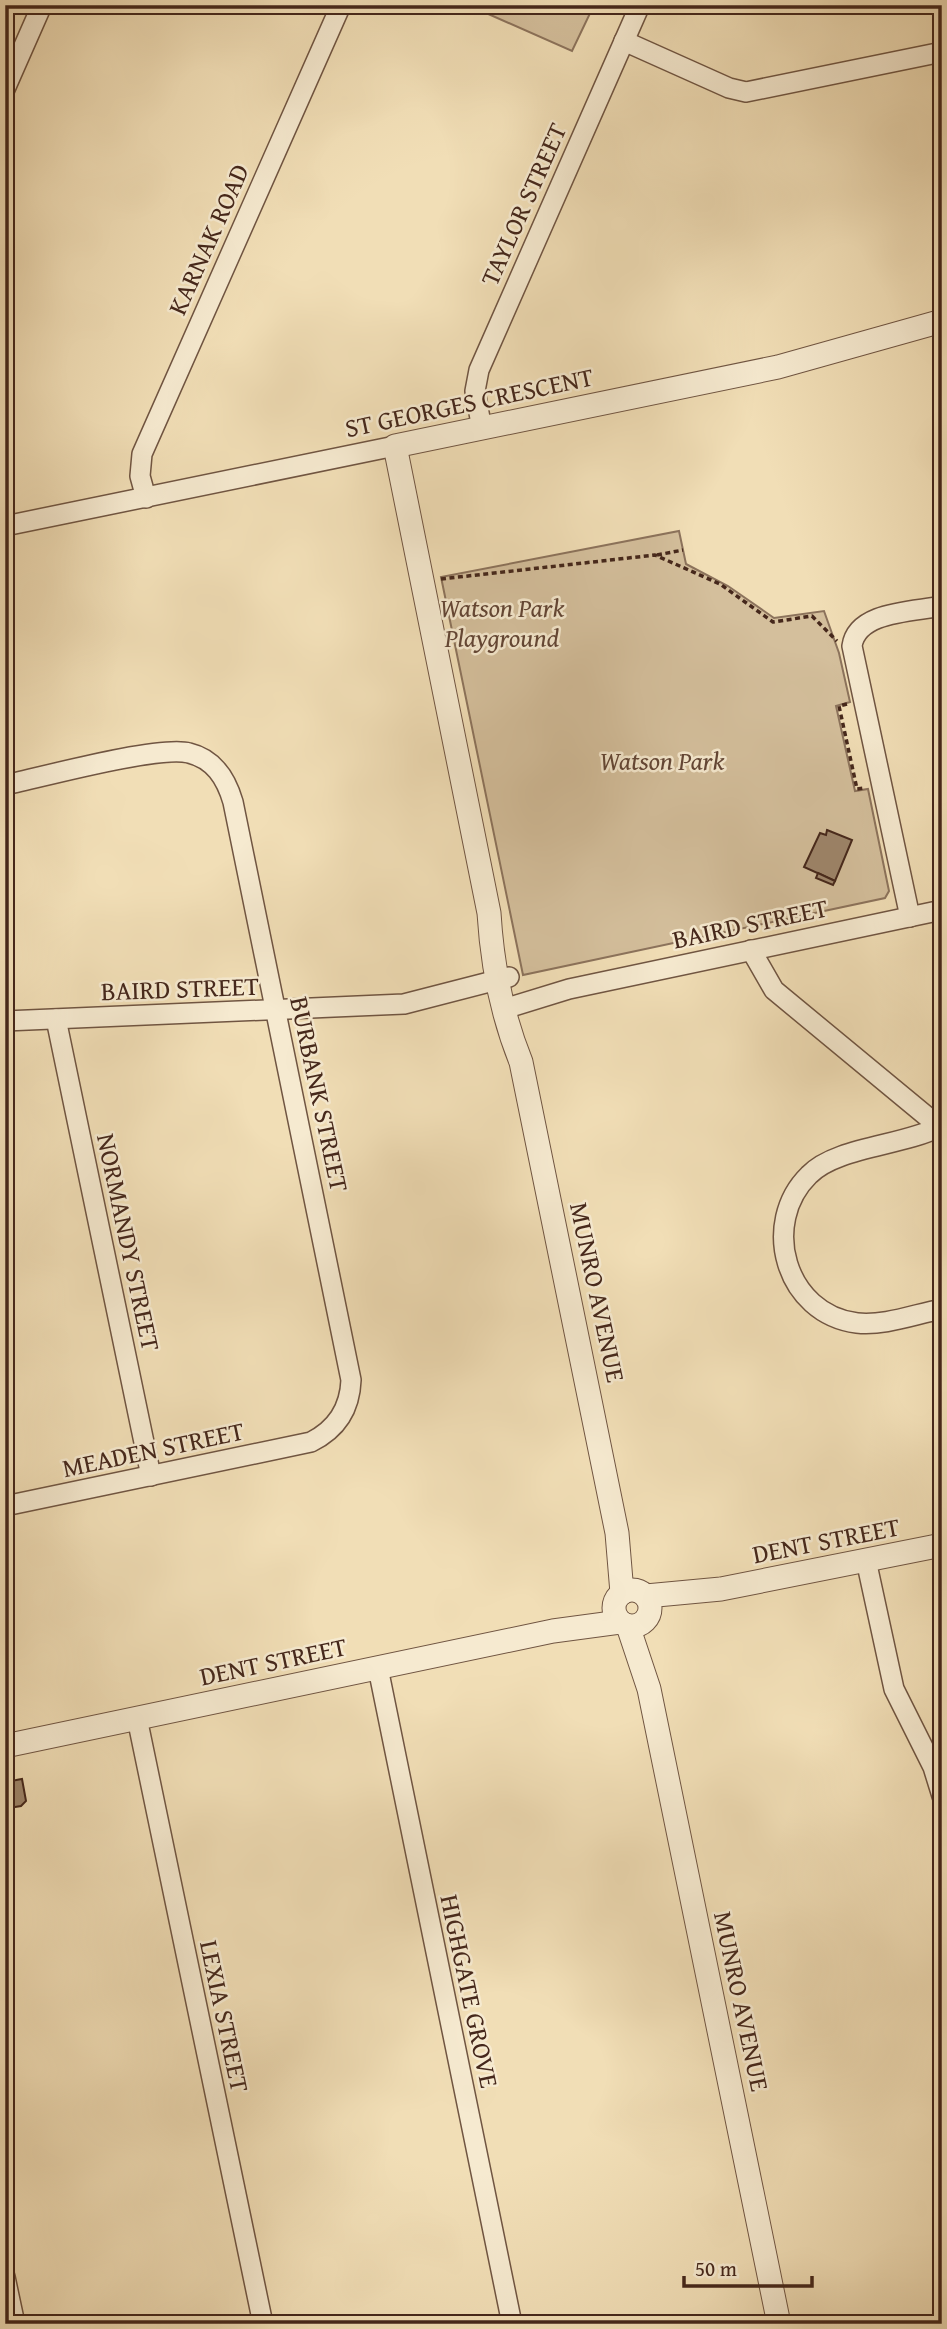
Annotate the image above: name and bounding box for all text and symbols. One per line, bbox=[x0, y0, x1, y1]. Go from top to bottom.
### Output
street label: TAYLOR STREET bbox=[470, 116, 576, 292]
street label: KARNAK ROAD bbox=[157, 157, 259, 321]
street label: ST GEORGES CRESCENT bbox=[341, 357, 597, 447]
park label: Watson Park Playground bbox=[440, 588, 564, 657]
park label: Watson Park bbox=[600, 741, 724, 780]
street label: BAIRD STREET bbox=[669, 887, 832, 959]
street label: BAIRD STREET bbox=[100, 966, 260, 1010]
street label: BURBANK STREET bbox=[280, 993, 360, 1196]
street label: NORMANDY STREET bbox=[87, 1130, 171, 1355]
street label: MUNRO AVENUE bbox=[560, 1198, 636, 1386]
street label: MEADEN STREET bbox=[58, 1411, 248, 1487]
street label: DENT STREET bbox=[749, 1507, 903, 1573]
street label: DENT STREET bbox=[196, 1626, 351, 1696]
street label: HIGHGATE GROVE bbox=[430, 1891, 510, 2091]
street label: MUNRO AVENUE bbox=[704, 1907, 780, 2095]
street label: LEXIA STREET bbox=[190, 1936, 260, 2096]
scale bar bbox=[684, 2245, 812, 2289]
text: 50 m bbox=[695, 2253, 737, 2284]

